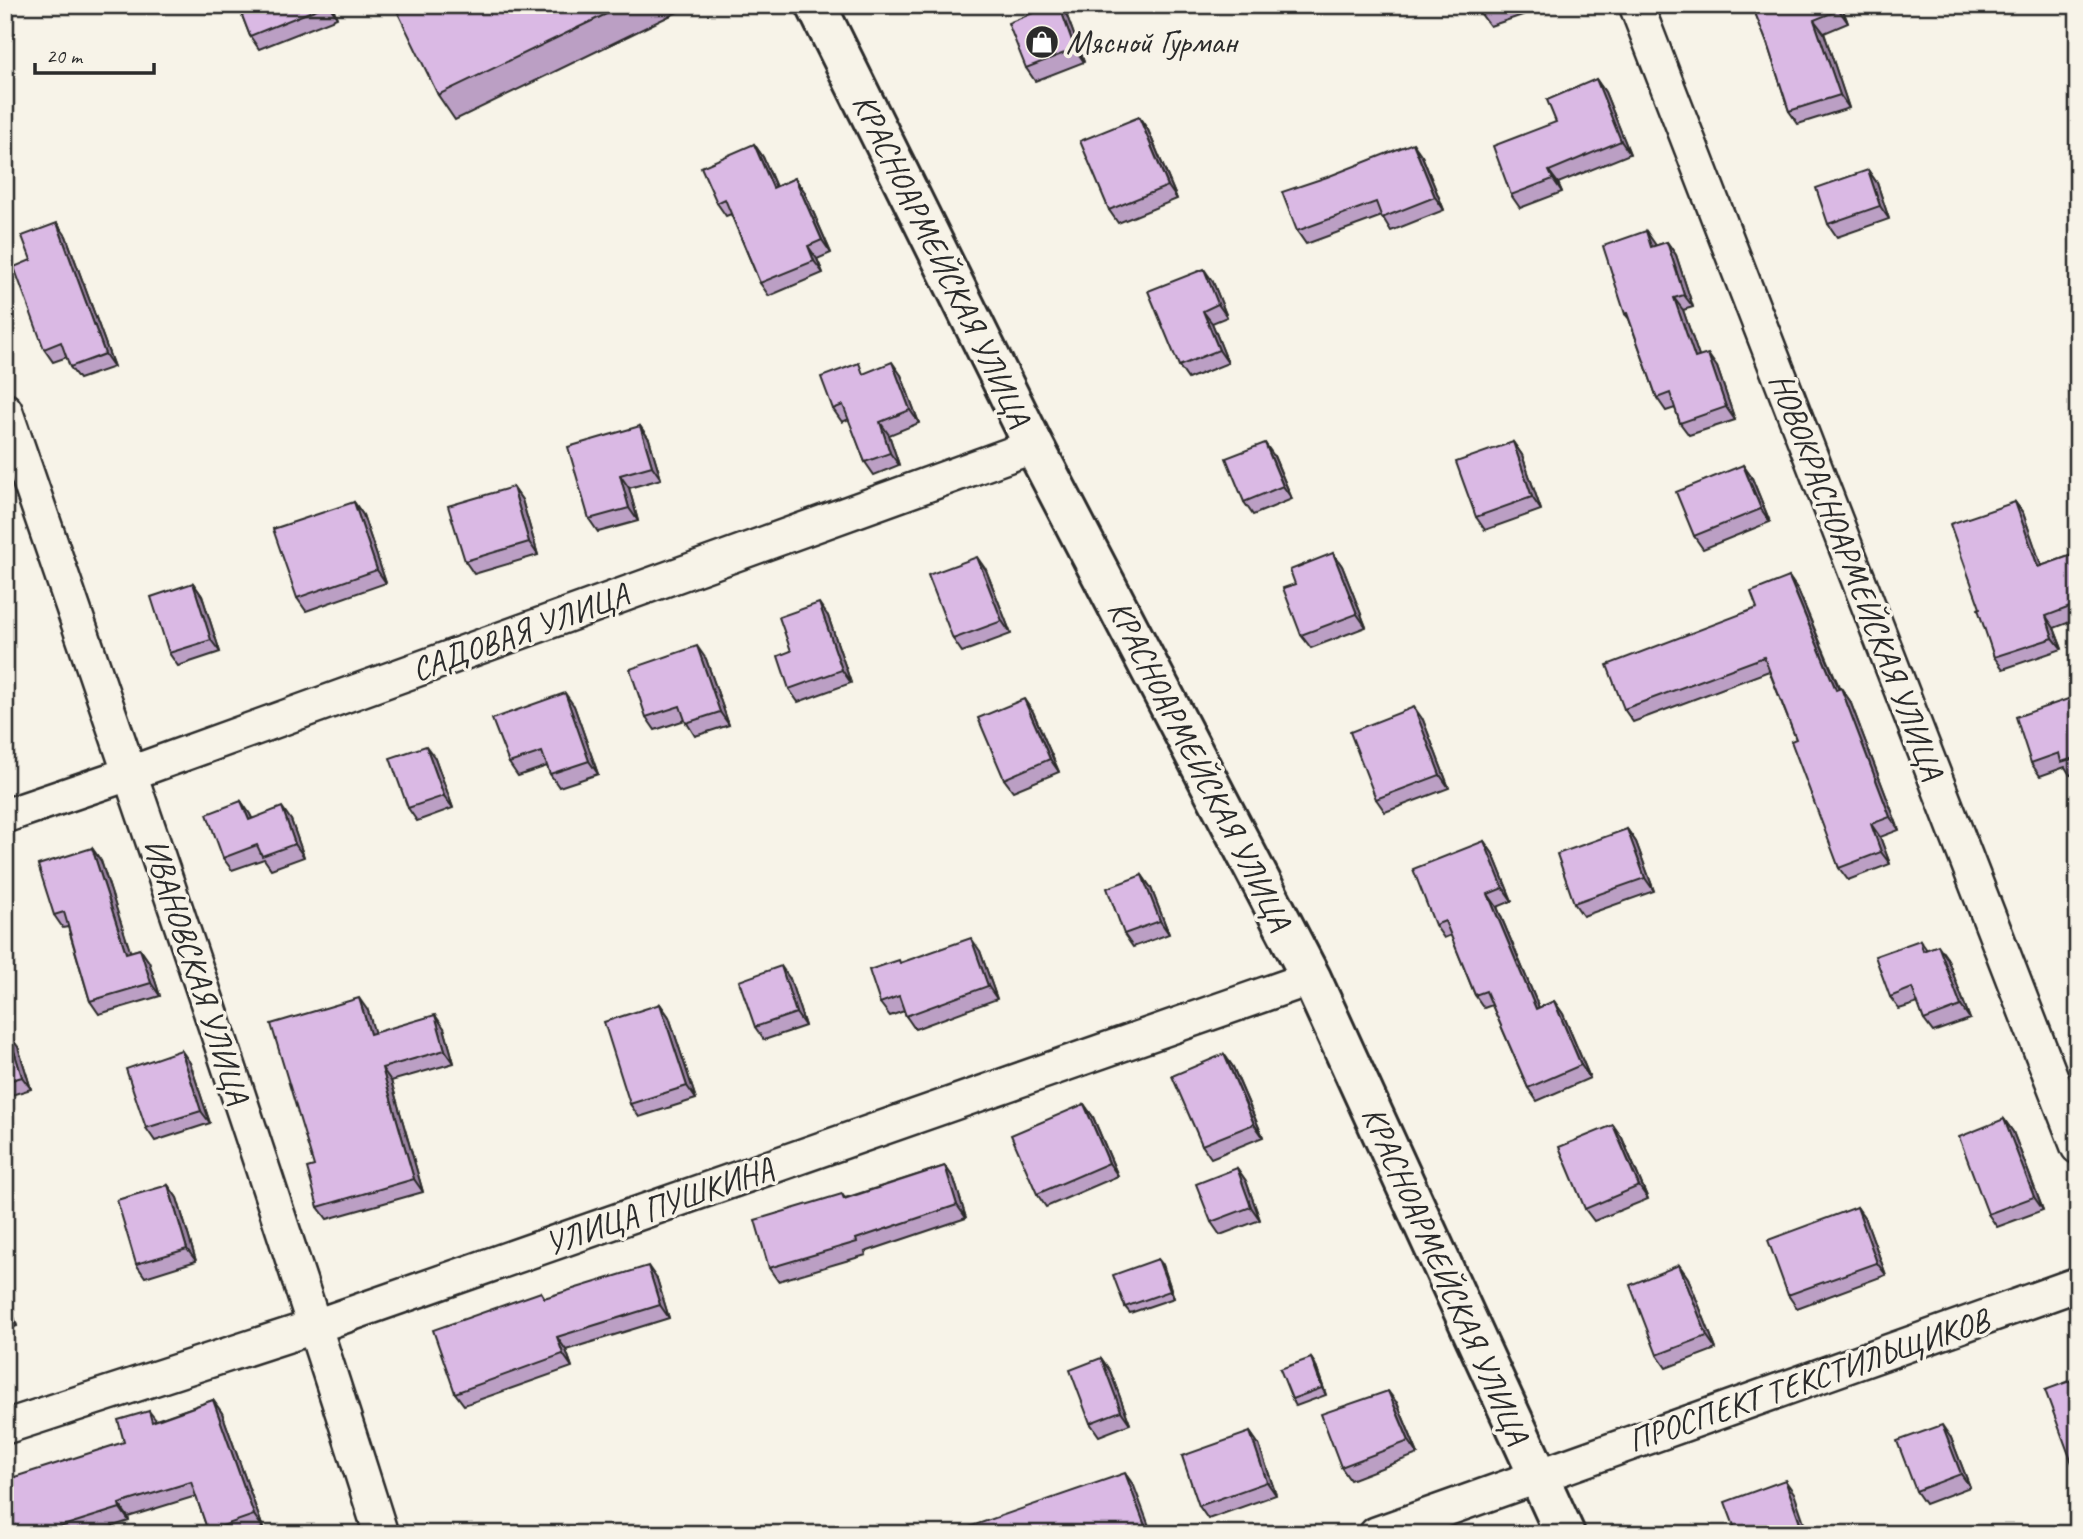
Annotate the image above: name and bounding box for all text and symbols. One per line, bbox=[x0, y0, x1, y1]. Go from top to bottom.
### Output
place label: Мясной Гурман bbox=[1066, 21, 1239, 63]
shop icon: Мясной Гурман bbox=[1023, 23, 1061, 61]
scale bar bbox=[35, 32, 154, 76]
text: 20 m bbox=[46, 43, 84, 69]
street label: КРАСНОАРМЕЙСКАЯ УЛИЦА bbox=[843, 87, 1041, 434]
street label: НОВОКРАСНОАРМЕЙСКАЯ УЛИЦА bbox=[1760, 367, 1954, 786]
street label: САДОВАЯ УЛИЦА bbox=[406, 573, 635, 691]
street label: КРАСНОАРМЕЙСКАЯ УЛИЦА bbox=[1098, 593, 1302, 938]
street label: ИВАНОВСКАЯ УЛИЦА bbox=[134, 833, 260, 1110]
street label: КРАСНОАРМЕЙСКАЯ УЛИЦА bbox=[1353, 1100, 1540, 1452]
street label: УЛИЦА ПУШКИНА bbox=[539, 1147, 780, 1265]
street label: ПРОСПЕКТ ТЕКСТИЛЬЩИКОВ bbox=[1622, 1297, 1997, 1461]

